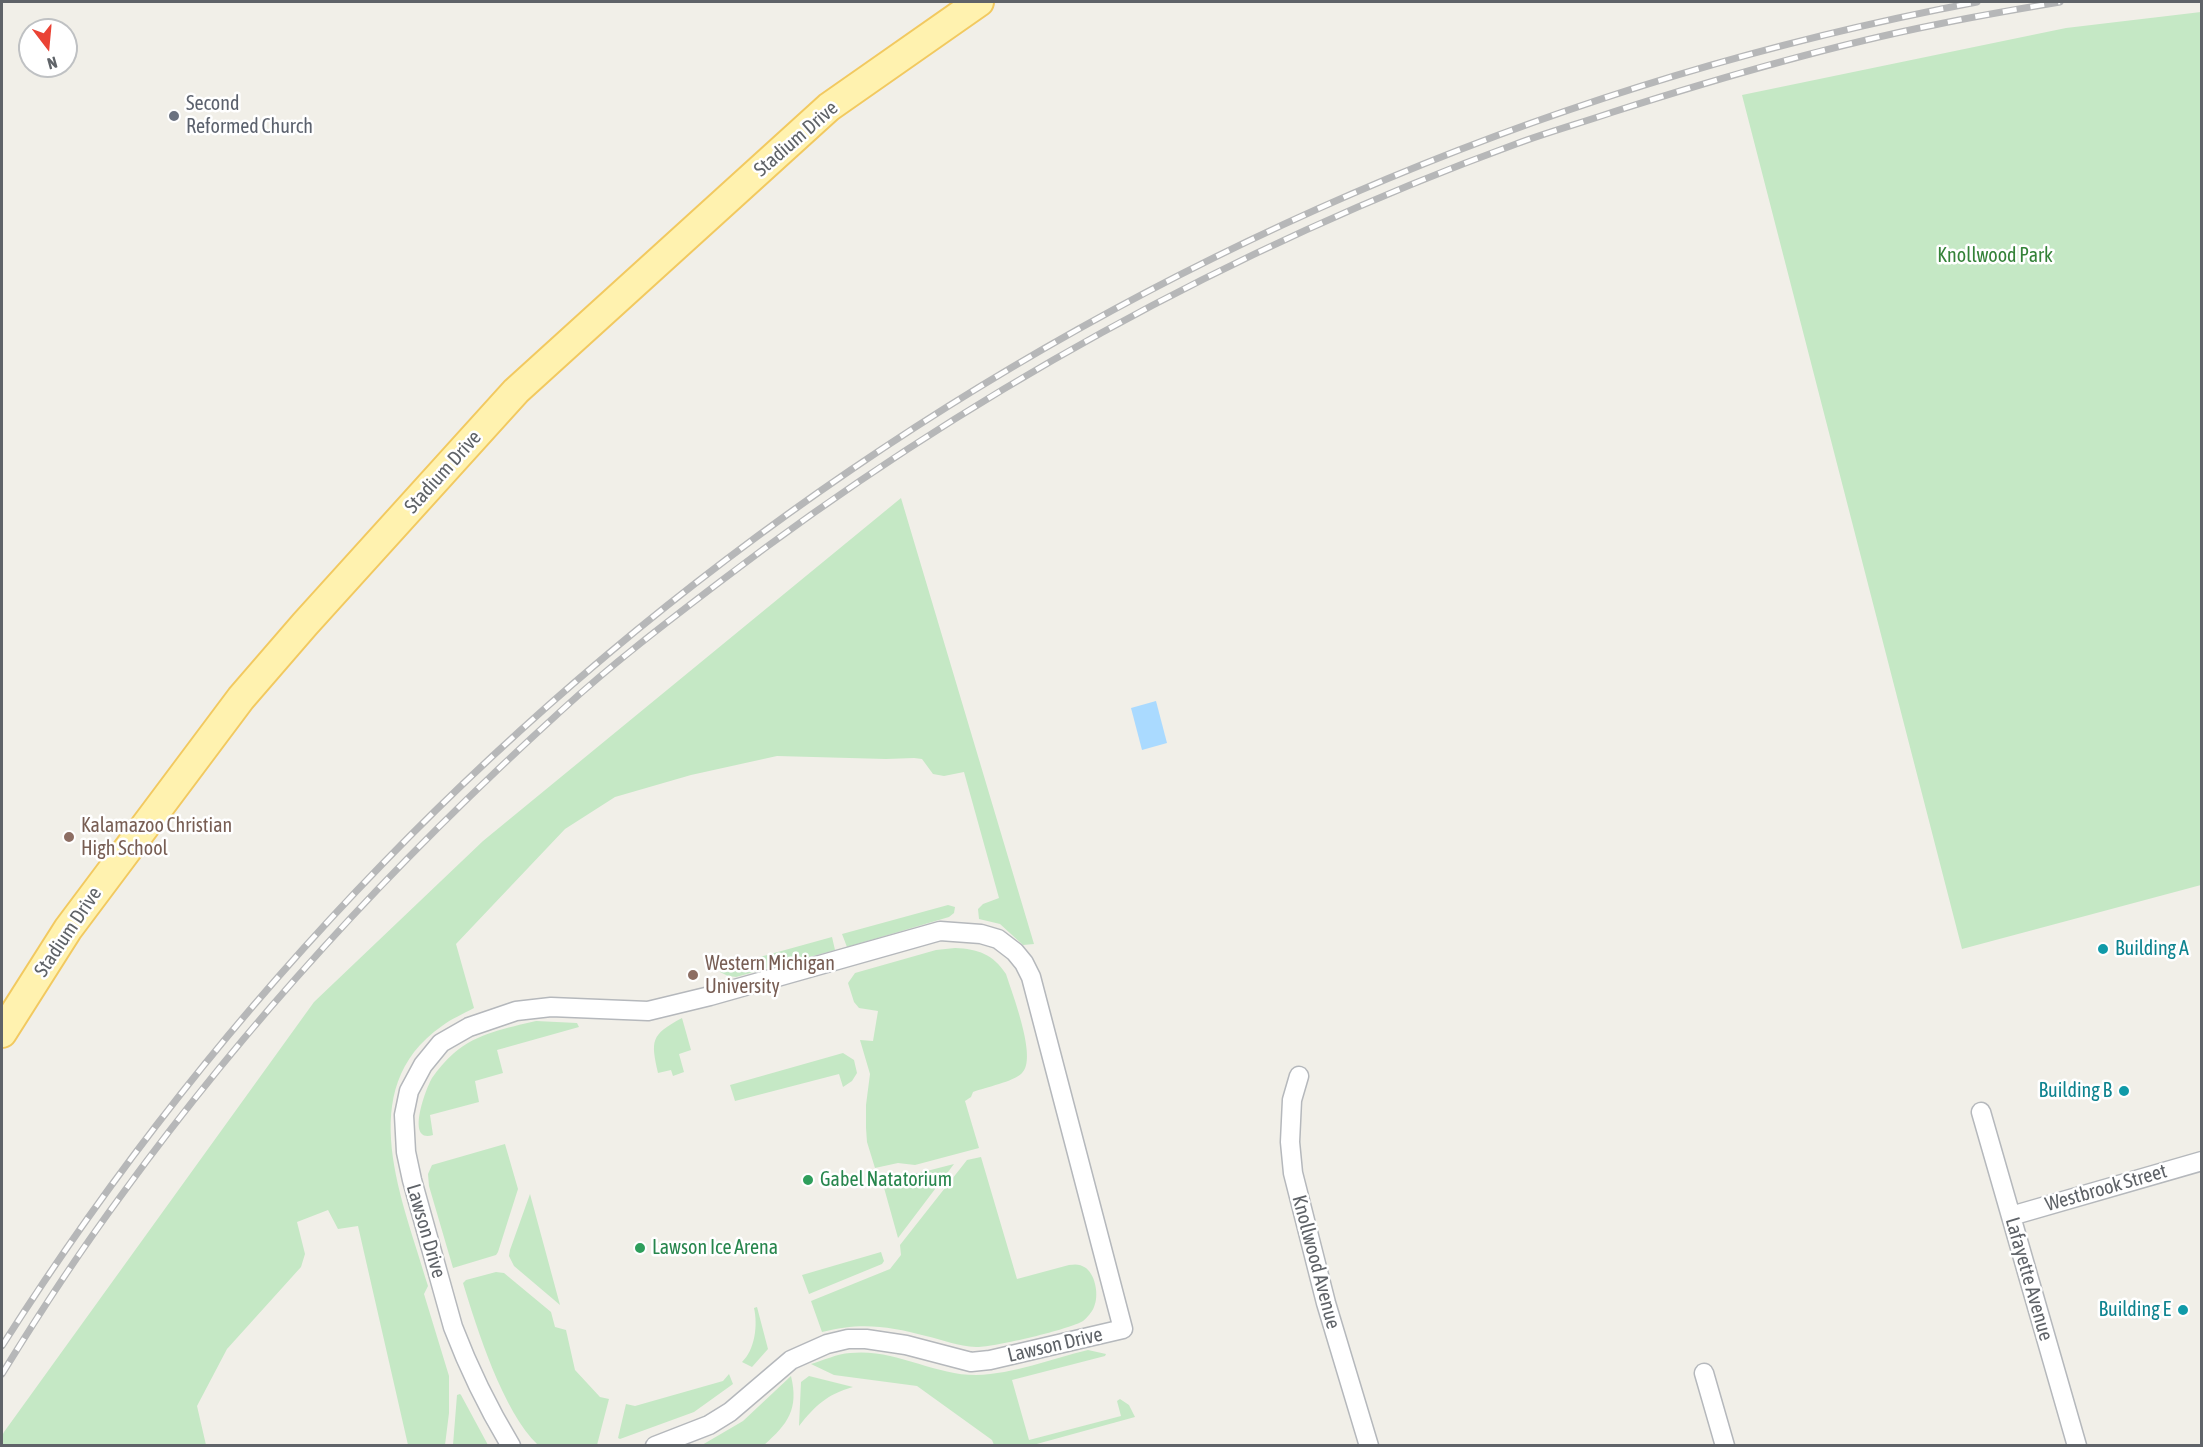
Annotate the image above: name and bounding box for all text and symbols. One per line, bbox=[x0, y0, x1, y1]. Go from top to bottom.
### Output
north arrow bbox=[18, 18, 78, 78]
text: N bbox=[45, 53, 59, 73]
place label: Second Reformed Church bbox=[186, 92, 313, 139]
street label: Stadium Drive bbox=[749, 96, 843, 182]
marker: Second Reformed Church bbox=[167, 109, 181, 123]
park label: Knollwood Park bbox=[1937, 244, 2053, 268]
street label: Stadium Drive bbox=[400, 426, 486, 518]
place label: Kalamazoo Christian High School bbox=[81, 814, 232, 861]
marker: Kalamazoo Christian High School bbox=[62, 830, 76, 844]
street label: Stadium Drive bbox=[29, 883, 107, 981]
place label: Building A bbox=[2115, 937, 2189, 961]
marker: Building A bbox=[2096, 942, 2110, 956]
place label: Western Michigan University bbox=[705, 952, 835, 999]
marker: Western Michigan University bbox=[686, 968, 700, 982]
place label: Building B bbox=[2039, 1079, 2112, 1103]
marker: Building B bbox=[2117, 1084, 2131, 1098]
street label: Westbrook Street bbox=[2042, 1159, 2170, 1217]
place label: Gabel Natatorium bbox=[820, 1168, 952, 1192]
marker: Gabel Natatorium bbox=[801, 1173, 815, 1187]
street label: Lawson Drive bbox=[401, 1181, 451, 1281]
street label: Knollwood Avenue bbox=[1287, 1193, 1345, 1331]
street label: Lafayette Avenue bbox=[2000, 1214, 2058, 1344]
place label: Lawson Ice Arena bbox=[652, 1236, 778, 1260]
marker: Lawson Ice Arena bbox=[633, 1241, 647, 1255]
place label: Building E bbox=[2099, 1298, 2171, 1322]
marker: Building E bbox=[2176, 1303, 2190, 1317]
street label: Lawson Drive bbox=[1005, 1322, 1105, 1368]

